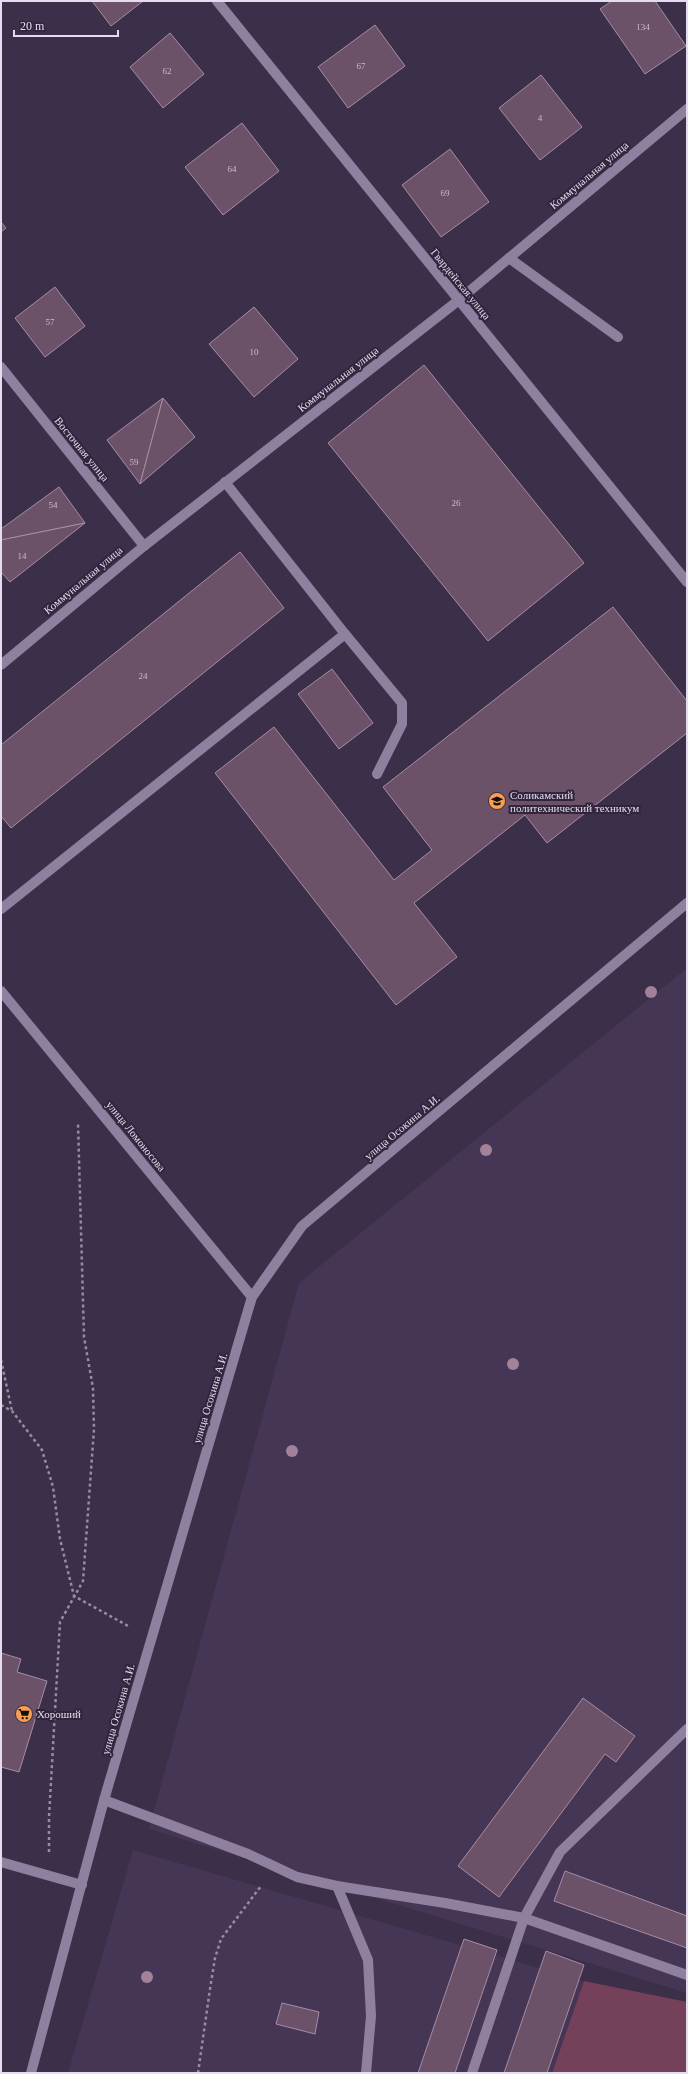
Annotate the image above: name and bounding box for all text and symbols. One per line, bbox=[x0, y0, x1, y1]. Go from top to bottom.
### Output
scale bar bbox=[14, 12, 118, 38]
text: 20 m bbox=[20, 19, 45, 33]
house number: 134 bbox=[636, 22, 650, 32]
house number: 67 bbox=[357, 61, 366, 71]
house number: 62 bbox=[163, 66, 172, 76]
house number: 4 bbox=[538, 113, 543, 123]
street label: Коммунальная улица bbox=[547, 139, 631, 211]
house number: 64 bbox=[228, 164, 237, 174]
house number: 69 bbox=[441, 188, 450, 198]
street label: Гвардейская улица bbox=[429, 246, 493, 322]
house number: 57 bbox=[46, 317, 55, 327]
street label: Коммунальная улица bbox=[295, 344, 381, 414]
house number: 10 bbox=[250, 347, 259, 357]
street label: Восточная улица bbox=[52, 414, 112, 484]
house number: 59 bbox=[130, 457, 139, 467]
house number: 26 bbox=[452, 498, 461, 508]
house number: 54 bbox=[49, 500, 58, 510]
street label: Коммунальная улица bbox=[41, 544, 125, 616]
house number: 14 bbox=[18, 551, 27, 561]
house number: 24 bbox=[139, 671, 148, 681]
place label: Соликамский политехнический техникум bbox=[510, 789, 639, 814]
school or university icon: Соликамский политехнический техникум bbox=[487, 791, 507, 811]
street label: улица Осокина А.И. bbox=[362, 1092, 442, 1162]
street label: улица Ломоносова bbox=[104, 1098, 168, 1174]
street label: улица Осокина А.И. bbox=[190, 1351, 230, 1445]
street label: улица Осокина А.И. bbox=[99, 1662, 137, 1756]
supermarket icon: Хороший bbox=[14, 1704, 34, 1724]
place label: Хороший bbox=[37, 1708, 81, 1720]

